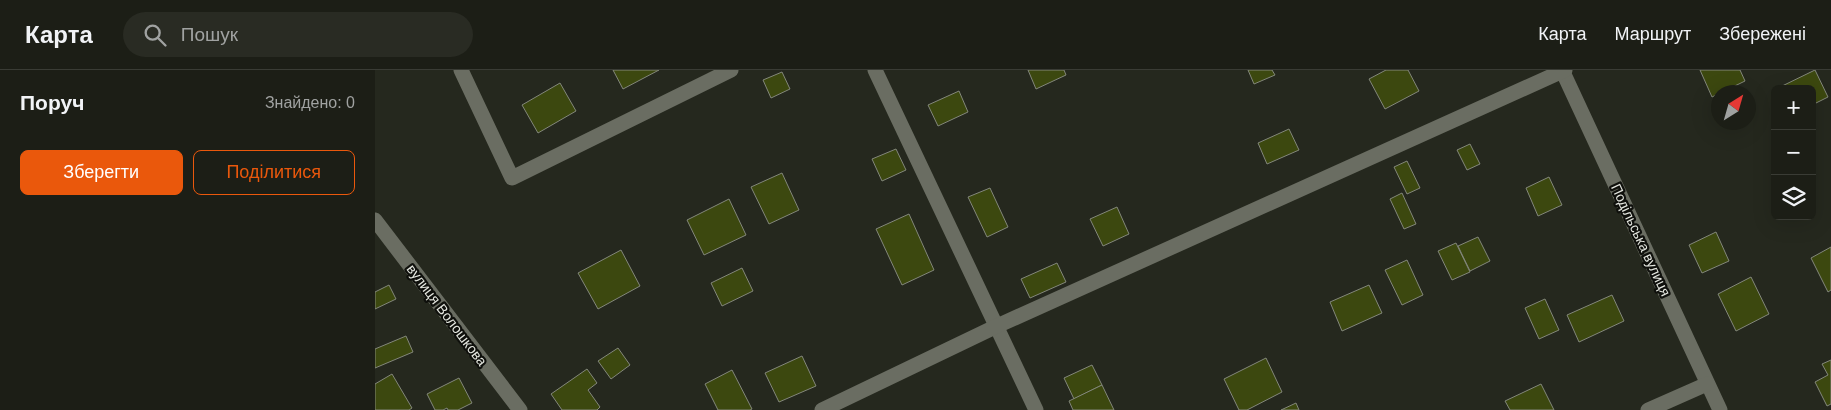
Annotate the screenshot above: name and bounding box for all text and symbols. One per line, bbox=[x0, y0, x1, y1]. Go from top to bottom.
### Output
search box bbox=[123, 12, 473, 57]
text: Карта bbox=[25, 21, 93, 48]
icon: search bbox=[141, 21, 169, 49]
text: Пошук bbox=[181, 24, 238, 45]
text: Карта bbox=[1538, 24, 1586, 44]
text: Маршрут bbox=[1614, 24, 1691, 44]
text: Збережені bbox=[1719, 24, 1806, 44]
north arrow bbox=[1711, 85, 1756, 130]
map controls bbox=[1771, 85, 1816, 220]
button: + bbox=[1771, 85, 1816, 130]
text: Поруч bbox=[20, 91, 84, 114]
text: Знайдено: 0 bbox=[265, 94, 355, 111]
button: − bbox=[1771, 130, 1816, 175]
button: Зберегти bbox=[20, 150, 183, 195]
button: Поділитися bbox=[193, 150, 355, 195]
button: layers bbox=[1771, 175, 1816, 220]
street label: Подільська вулиця bbox=[1608, 181, 1674, 299]
street label: вулиця Волошкова bbox=[404, 261, 490, 369]

